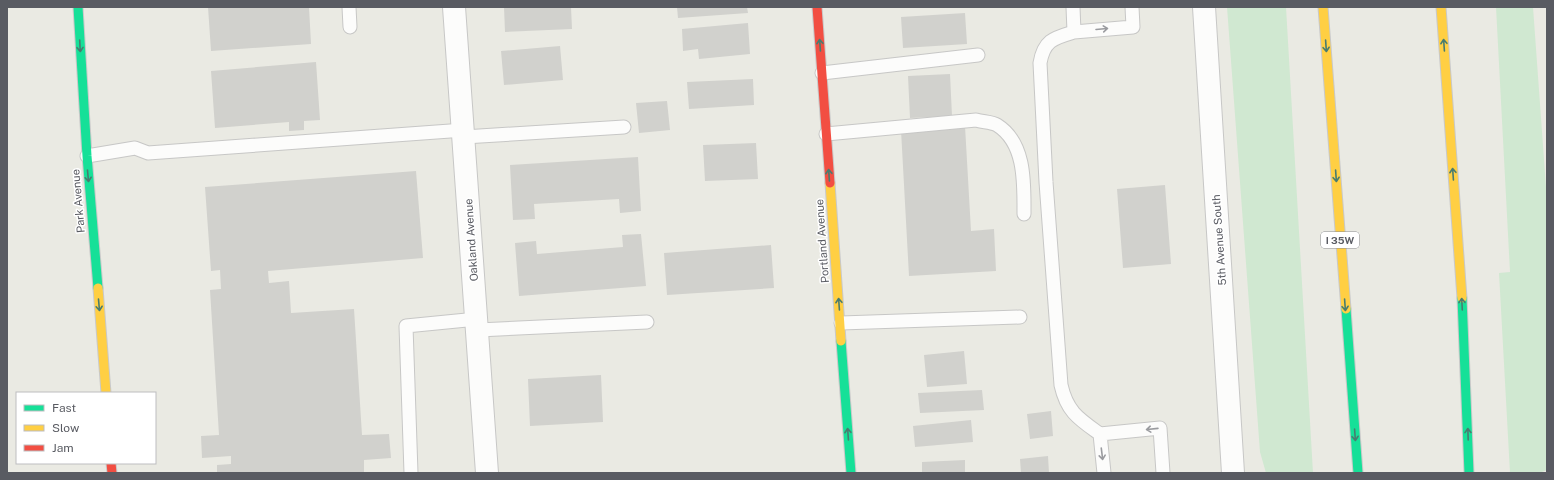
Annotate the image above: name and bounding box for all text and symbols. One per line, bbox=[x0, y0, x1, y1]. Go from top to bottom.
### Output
one-way arrow bbox=[1095, 26, 1108, 33]
one-way arrow bbox=[76, 39, 84, 52]
one-way arrow bbox=[816, 39, 823, 52]
one-way arrow bbox=[1323, 39, 1330, 52]
one-way arrow bbox=[1440, 39, 1447, 52]
one-way arrow bbox=[1449, 168, 1456, 181]
street label: Park Avenue bbox=[69, 169, 87, 233]
one-way arrow bbox=[85, 169, 92, 182]
one-way arrow bbox=[825, 169, 833, 182]
one-way arrow bbox=[1332, 169, 1339, 182]
street label: 5th Avenue South bbox=[1210, 194, 1228, 286]
street label: Oakland Avenue bbox=[462, 198, 480, 282]
street label: Portland Avenue bbox=[813, 199, 831, 283]
road number: I 35W bbox=[1321, 232, 1359, 248]
one-way arrow bbox=[95, 298, 102, 311]
one-way arrow bbox=[836, 298, 843, 311]
one-way arrow bbox=[1342, 298, 1349, 311]
one-way arrow bbox=[1458, 298, 1466, 311]
legend bbox=[16, 392, 156, 464]
text: Fast bbox=[52, 401, 77, 415]
text: Slow bbox=[52, 421, 80, 435]
one-way arrow bbox=[1146, 425, 1159, 432]
one-way arrow bbox=[845, 428, 852, 441]
one-way arrow bbox=[1351, 428, 1358, 441]
one-way arrow bbox=[1464, 428, 1471, 441]
text: Jam bbox=[52, 441, 74, 455]
one-way arrow bbox=[1098, 447, 1106, 460]

